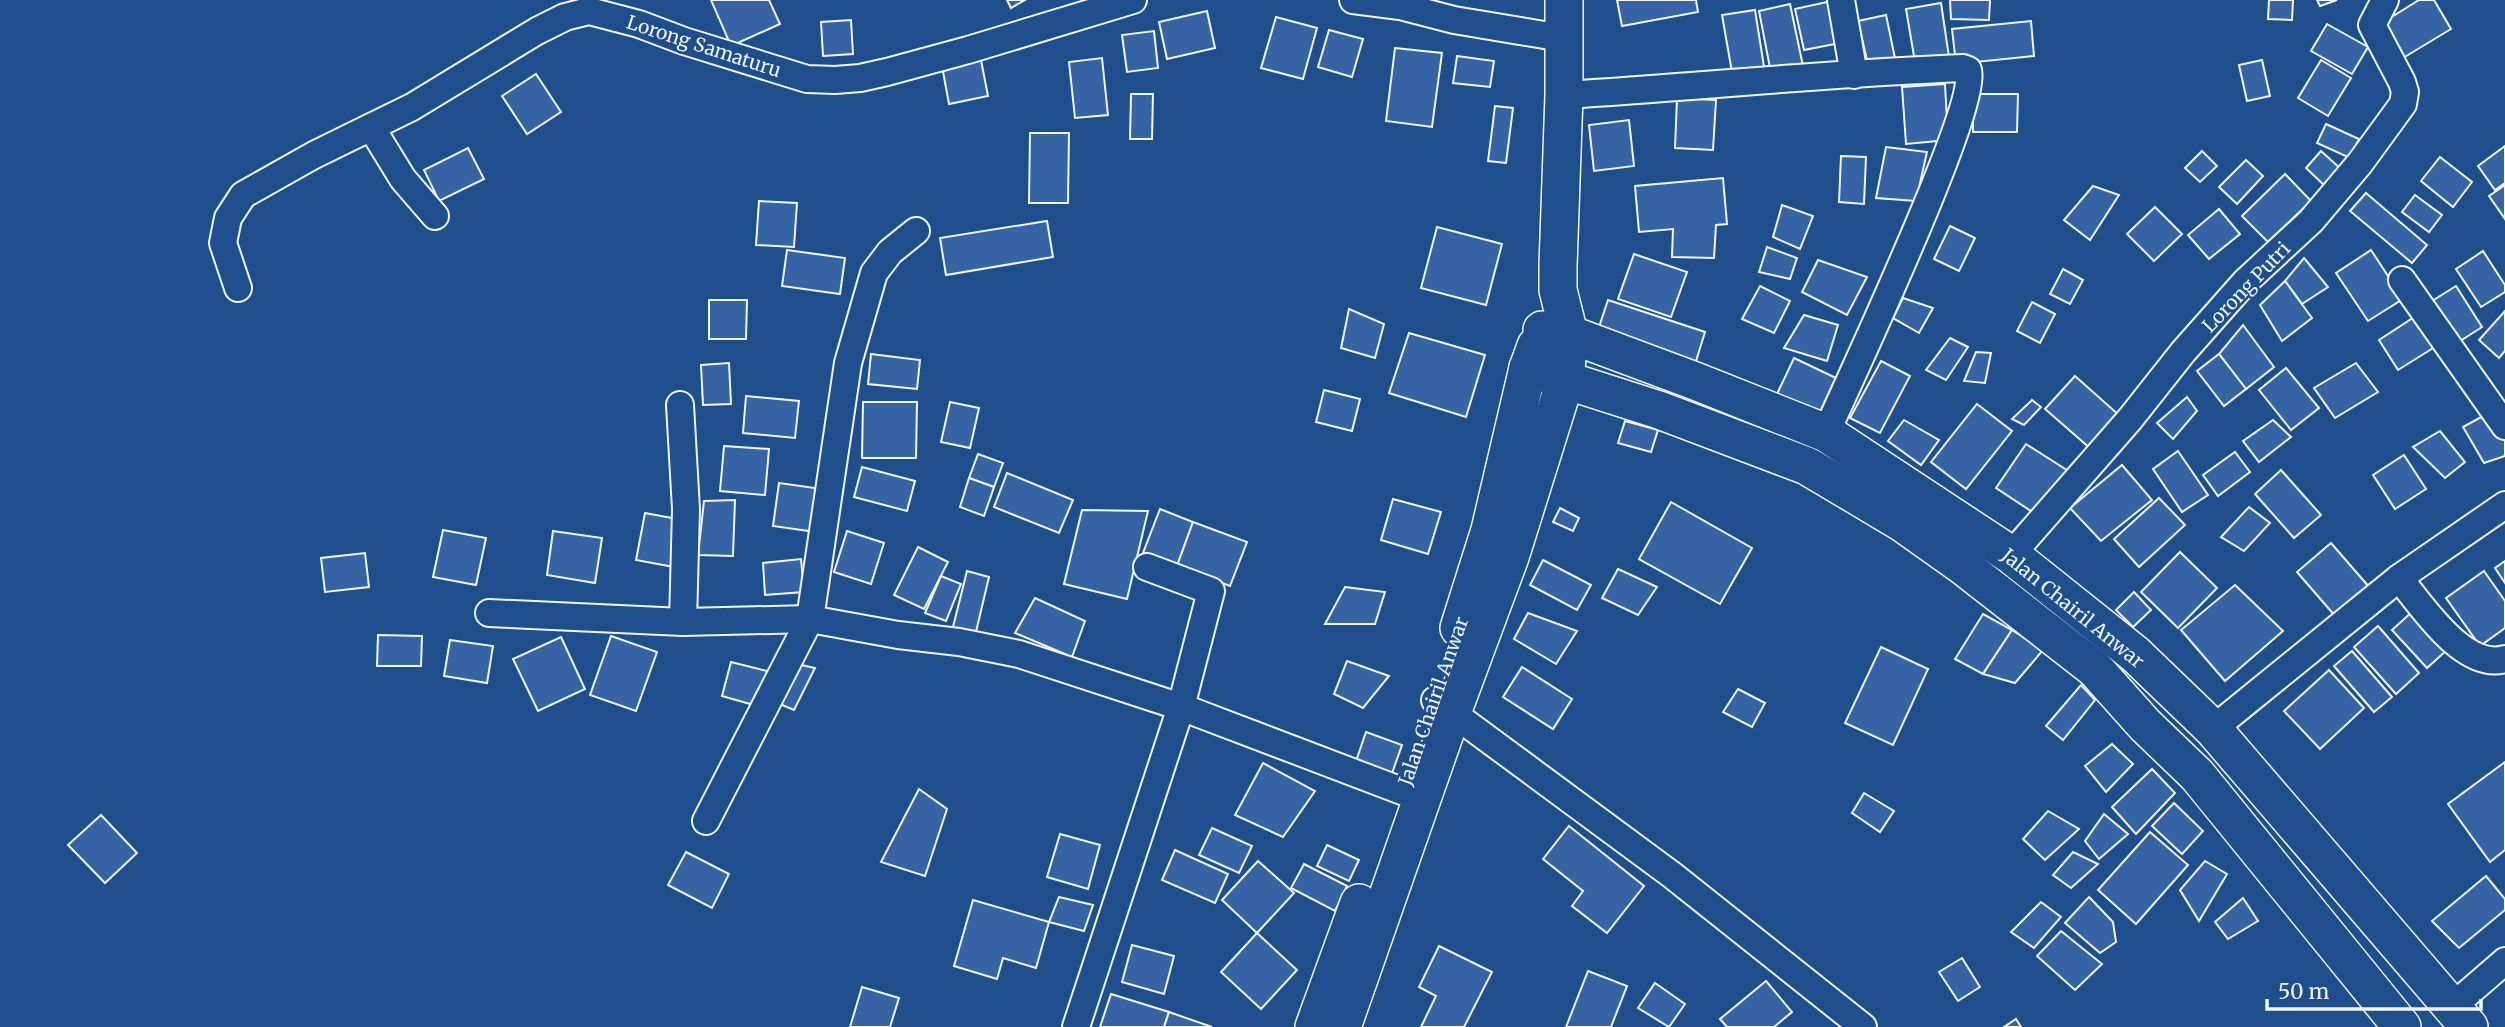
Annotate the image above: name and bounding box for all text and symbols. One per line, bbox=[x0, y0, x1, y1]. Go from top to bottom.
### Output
street label: Lorong Samaturu bbox=[624, 10, 784, 82]
street label: Lorong Putri bbox=[2197, 237, 2295, 337]
street label: Jalan Chairil Anwar bbox=[1996, 542, 2150, 673]
street label: Jalan Chairil Anwar bbox=[1393, 613, 1473, 789]
scale bar bbox=[2267, 968, 2480, 1012]
text: 50 m bbox=[2278, 978, 2329, 1005]

